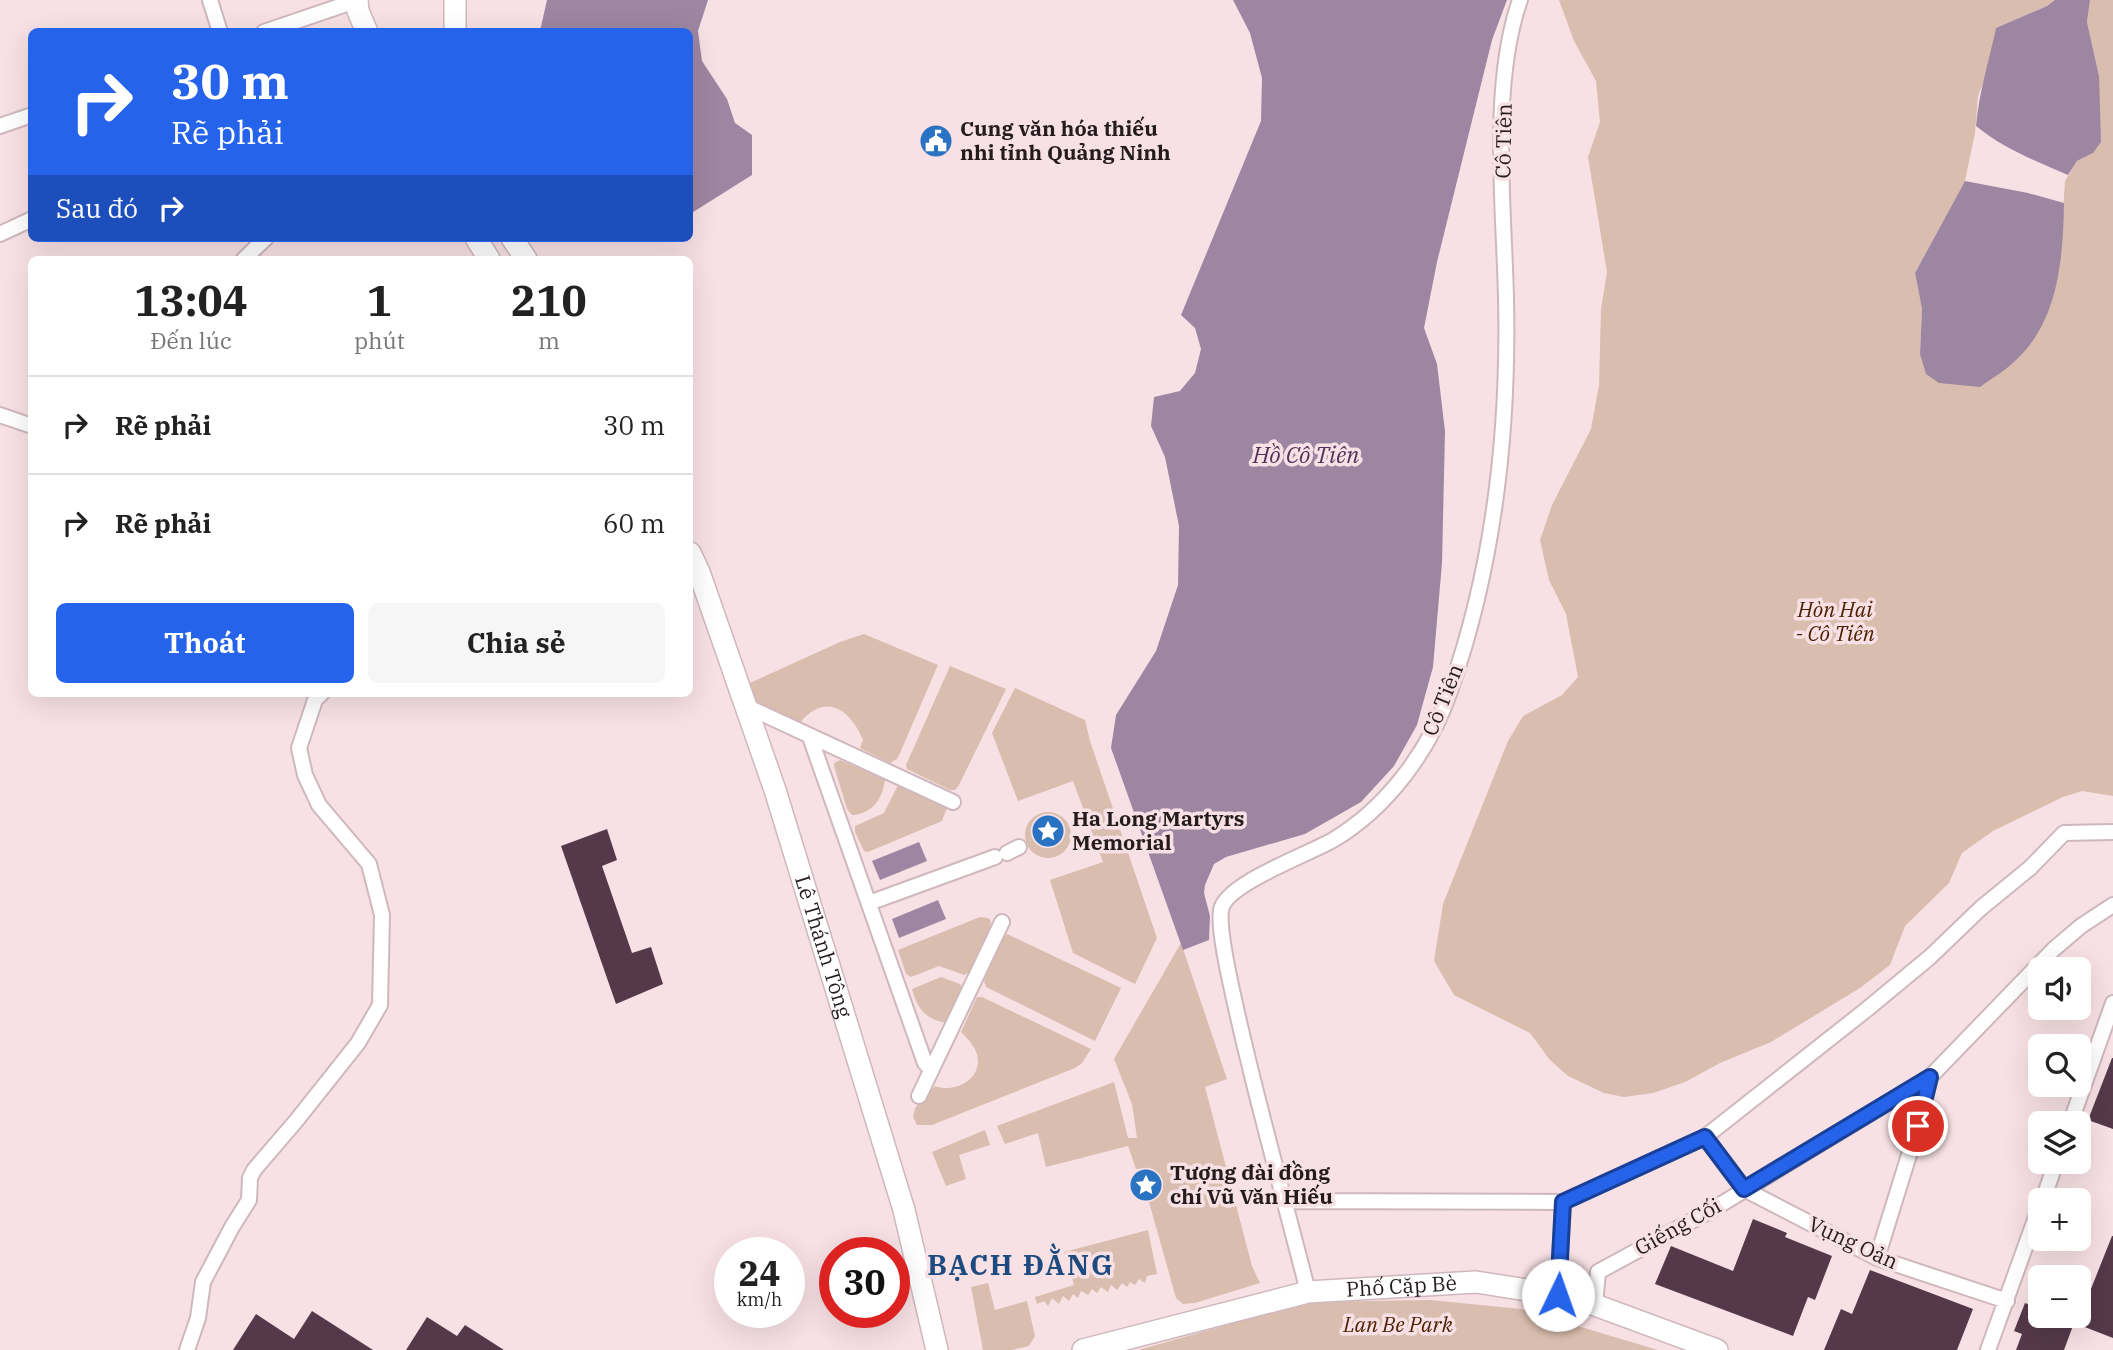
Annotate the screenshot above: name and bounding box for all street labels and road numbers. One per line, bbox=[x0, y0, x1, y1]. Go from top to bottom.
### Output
street label: Cô Tiên bbox=[1488, 103, 1518, 179]
street label: Cô Tiên bbox=[1415, 660, 1469, 740]
street label: Lê Thánh Tông bbox=[789, 872, 859, 1022]
street label: Giếng Cối bbox=[1629, 1191, 1726, 1261]
street label: Vụng Oản bbox=[1804, 1209, 1903, 1275]
street label: Phố Cặp Bè bbox=[1345, 1268, 1458, 1303]

